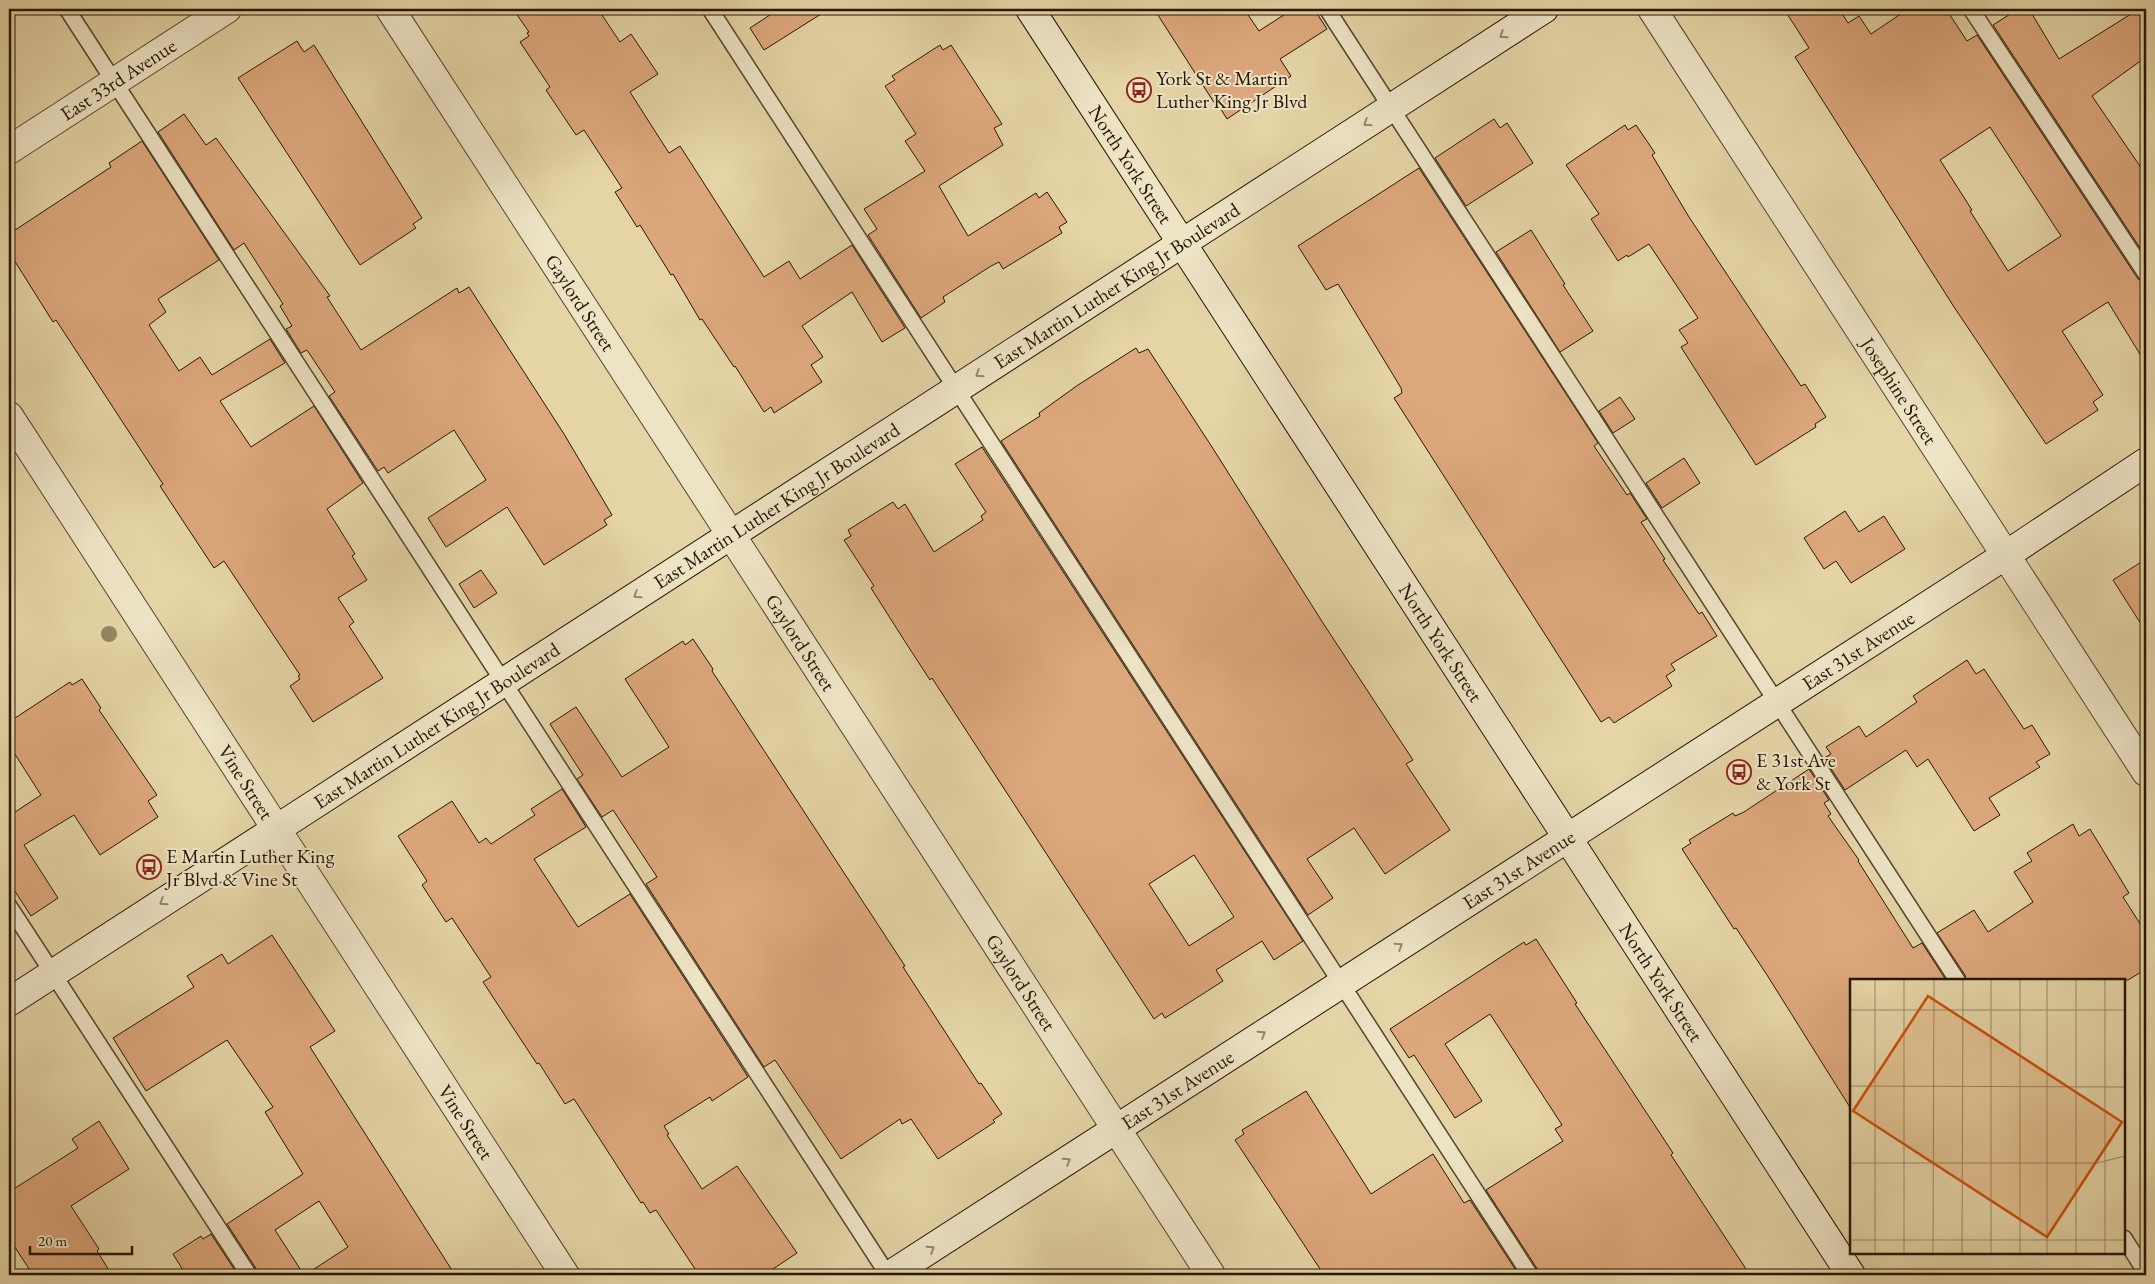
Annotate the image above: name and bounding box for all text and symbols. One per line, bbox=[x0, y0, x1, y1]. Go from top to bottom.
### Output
one-way arrow bbox=[1500, 29, 1509, 38]
street label: East 33rd Avenue bbox=[55, 32, 181, 126]
place label: York St & Martin Luther King Jr Blvd bbox=[1156, 65, 1308, 114]
bus stop icon: York St & Martin Luther King Jr Blvd bbox=[1126, 77, 1152, 103]
street label: North York Street bbox=[1083, 100, 1179, 229]
one-way arrow bbox=[1363, 117, 1372, 127]
street label: East Martin Luther King Jr Boulevard bbox=[988, 196, 1245, 375]
street label: Gaylord Street bbox=[539, 249, 622, 357]
street label: Josephine Street bbox=[1854, 331, 1944, 450]
one-way arrow bbox=[976, 368, 985, 377]
street label: East Martin Luther King Jr Boulevard bbox=[648, 416, 905, 595]
street label: North York Street bbox=[1393, 578, 1489, 707]
one-way arrow bbox=[633, 589, 643, 598]
street label: Gaylord Street bbox=[760, 589, 842, 697]
street label: East 31st Avenue bbox=[1797, 604, 1919, 696]
street label: East Martin Luther King Jr Boulevard bbox=[308, 636, 565, 815]
street label: Vine Street bbox=[212, 740, 280, 825]
place label: E 31st Ave & York St bbox=[1756, 747, 1836, 796]
bus stop icon: E 31st Ave & York St bbox=[1726, 759, 1752, 785]
street label: East 31st Avenue bbox=[1457, 824, 1580, 915]
place label: E Martin Luther King Jr Blvd & Vine St bbox=[164, 843, 335, 892]
bus stop icon: E Martin Luther King Jr Blvd & Vine St bbox=[136, 854, 162, 880]
one-way arrow bbox=[159, 896, 168, 905]
street label: North York Street bbox=[1613, 918, 1710, 1047]
street label: Gaylord Street bbox=[980, 929, 1063, 1036]
one-way arrow bbox=[1393, 943, 1403, 952]
inset map bbox=[1850, 979, 2125, 1254]
one-way arrow bbox=[1257, 1031, 1266, 1041]
street label: East 31st Avenue bbox=[1116, 1044, 1239, 1135]
street label: Vine Street bbox=[432, 1080, 500, 1165]
one-way arrow bbox=[1062, 1157, 1071, 1167]
scale bar bbox=[30, 1224, 132, 1256]
text: 20 m bbox=[38, 1231, 67, 1250]
one-way arrow bbox=[925, 1246, 934, 1255]

